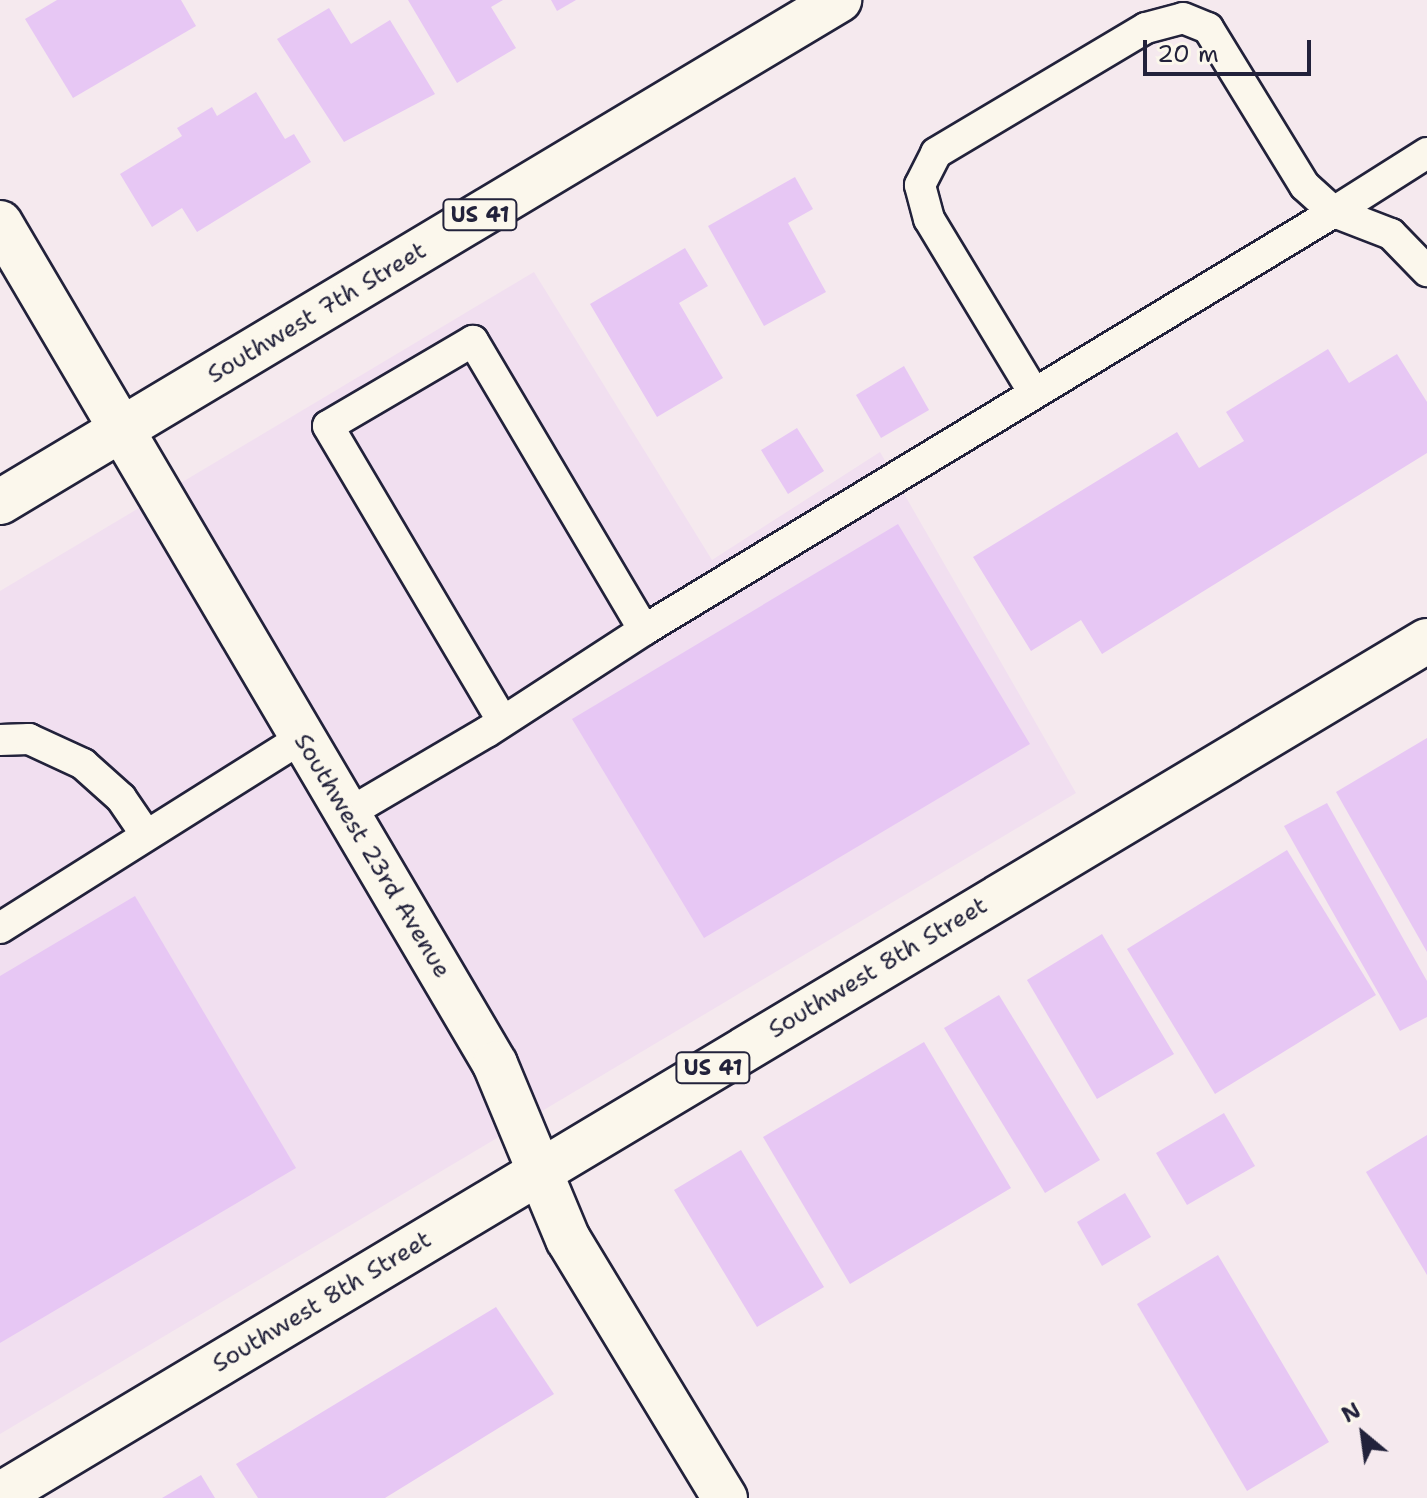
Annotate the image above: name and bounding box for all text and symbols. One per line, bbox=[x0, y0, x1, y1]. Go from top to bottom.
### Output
scale bar bbox=[1147, 24, 1315, 74]
text: 20 m bbox=[1157, 38, 1219, 70]
road number: US 41 bbox=[442, 197, 518, 233]
street label: Southwest 7th Street bbox=[202, 236, 432, 390]
street label: Southwest 23rd Avenue bbox=[288, 729, 456, 983]
street label: Southwest 8th Street bbox=[763, 891, 993, 1045]
road number: US 41 bbox=[675, 1050, 751, 1086]
street label: Southwest 8th Street bbox=[207, 1225, 437, 1379]
north arrow bbox=[1323, 1394, 1403, 1474]
text: N bbox=[1336, 1396, 1366, 1429]

